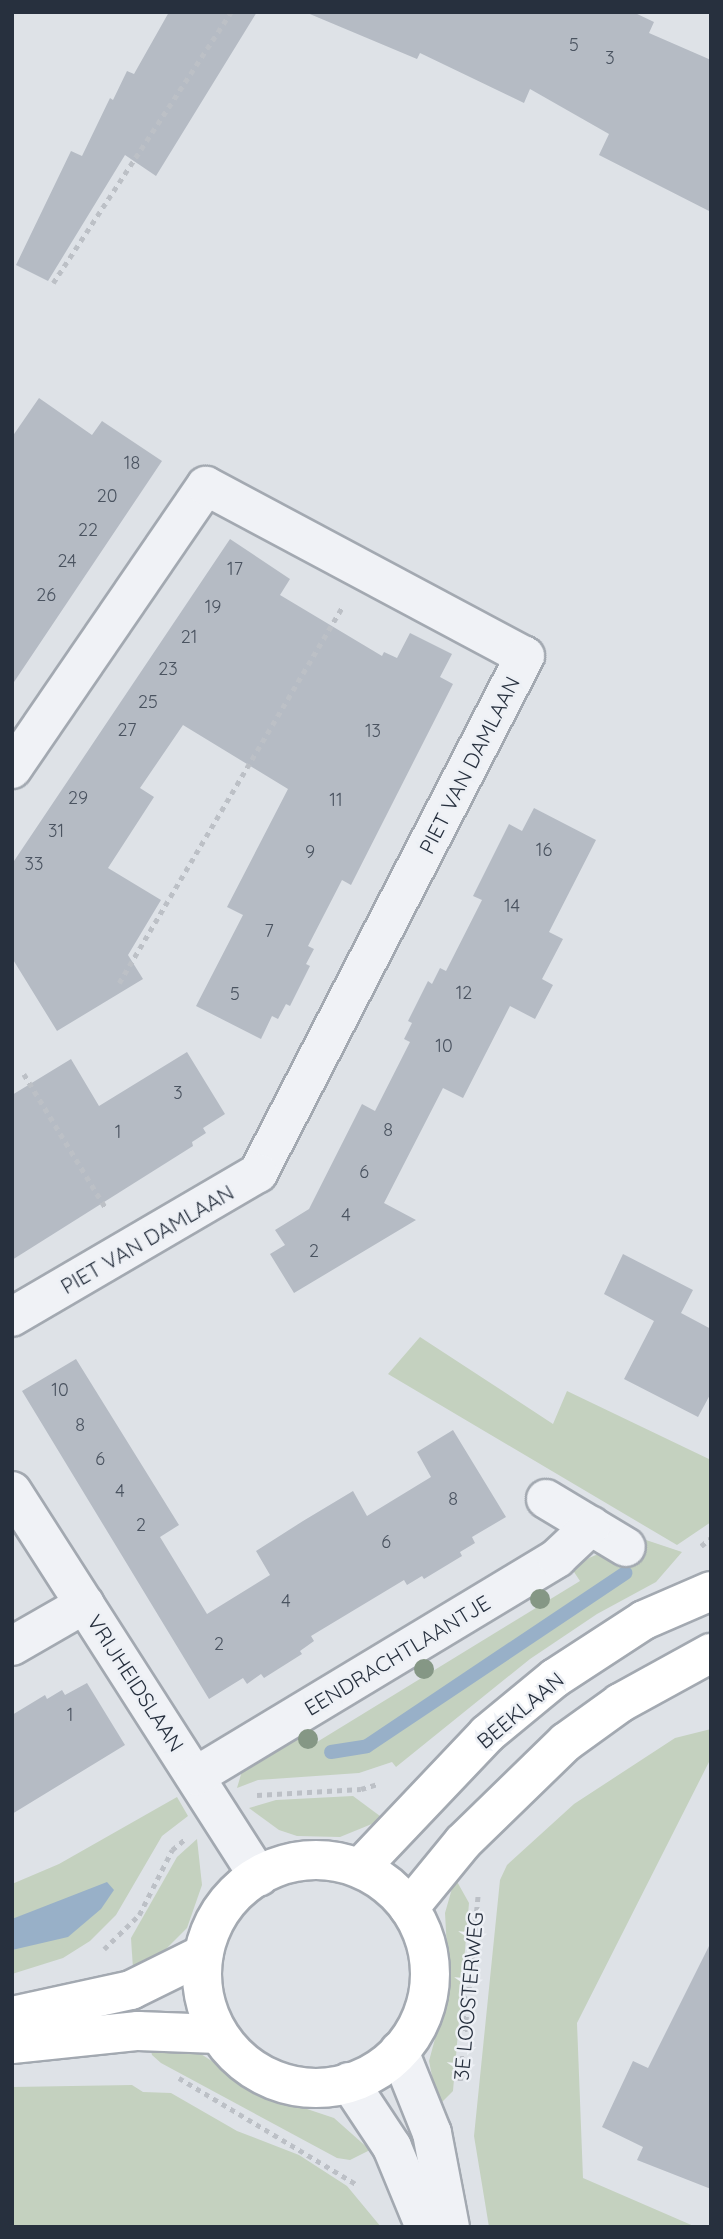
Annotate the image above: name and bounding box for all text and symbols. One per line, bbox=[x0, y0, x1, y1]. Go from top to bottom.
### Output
house number: 5 bbox=[569, 34, 579, 56]
house number: 3 bbox=[605, 47, 615, 69]
house number: 18 bbox=[124, 452, 140, 474]
house number: 20 bbox=[97, 485, 117, 507]
house number: 22 bbox=[78, 519, 98, 541]
house number: 24 bbox=[57, 550, 77, 572]
house number: 17 bbox=[227, 558, 243, 580]
house number: 26 bbox=[36, 584, 56, 606]
house number: 19 bbox=[205, 596, 221, 618]
house number: 21 bbox=[181, 626, 197, 648]
house number: 23 bbox=[158, 658, 178, 680]
street label: PIET VAN DAMLAAN bbox=[413, 672, 525, 858]
house number: 25 bbox=[138, 691, 158, 713]
house number: 27 bbox=[118, 719, 136, 741]
house number: 13 bbox=[365, 720, 381, 742]
house number: 29 bbox=[68, 787, 88, 809]
house number: 11 bbox=[329, 789, 343, 811]
house number: 31 bbox=[48, 820, 64, 842]
house number: 16 bbox=[536, 839, 552, 861]
house number: 9 bbox=[305, 841, 315, 863]
house number: 33 bbox=[25, 853, 43, 875]
house number: 14 bbox=[504, 895, 520, 917]
house number: 7 bbox=[264, 920, 274, 942]
house number: 12 bbox=[456, 982, 472, 1004]
house number: 5 bbox=[230, 983, 240, 1005]
house number: 10 bbox=[435, 1035, 453, 1057]
house number: 3 bbox=[173, 1082, 183, 1104]
house number: 8 bbox=[383, 1119, 393, 1141]
house number: 1 bbox=[115, 1121, 121, 1143]
house number: 6 bbox=[359, 1161, 369, 1183]
street label: PIET VAN DAMLAAN bbox=[56, 1179, 238, 1299]
house number: 4 bbox=[341, 1204, 351, 1226]
house number: 2 bbox=[309, 1240, 319, 1262]
house number: 10 bbox=[51, 1379, 69, 1401]
house number: 8 bbox=[75, 1414, 85, 1436]
house number: 6 bbox=[95, 1448, 105, 1470]
house number: 4 bbox=[115, 1480, 125, 1502]
house number: 8 bbox=[448, 1488, 458, 1510]
house number: 2 bbox=[136, 1514, 146, 1536]
house number: 6 bbox=[381, 1531, 391, 1553]
house number: 4 bbox=[281, 1590, 291, 1612]
street label: EENDRACHTLAANTJE bbox=[300, 1590, 494, 1720]
street label: VRIJHEIDSLAAN bbox=[82, 1610, 190, 1756]
house number: 2 bbox=[214, 1633, 224, 1655]
street label: BEEKLAAN bbox=[472, 1666, 568, 1754]
house number: 1 bbox=[67, 1704, 73, 1726]
street label: 3E LOOSTERWEG bbox=[448, 1911, 488, 2081]

